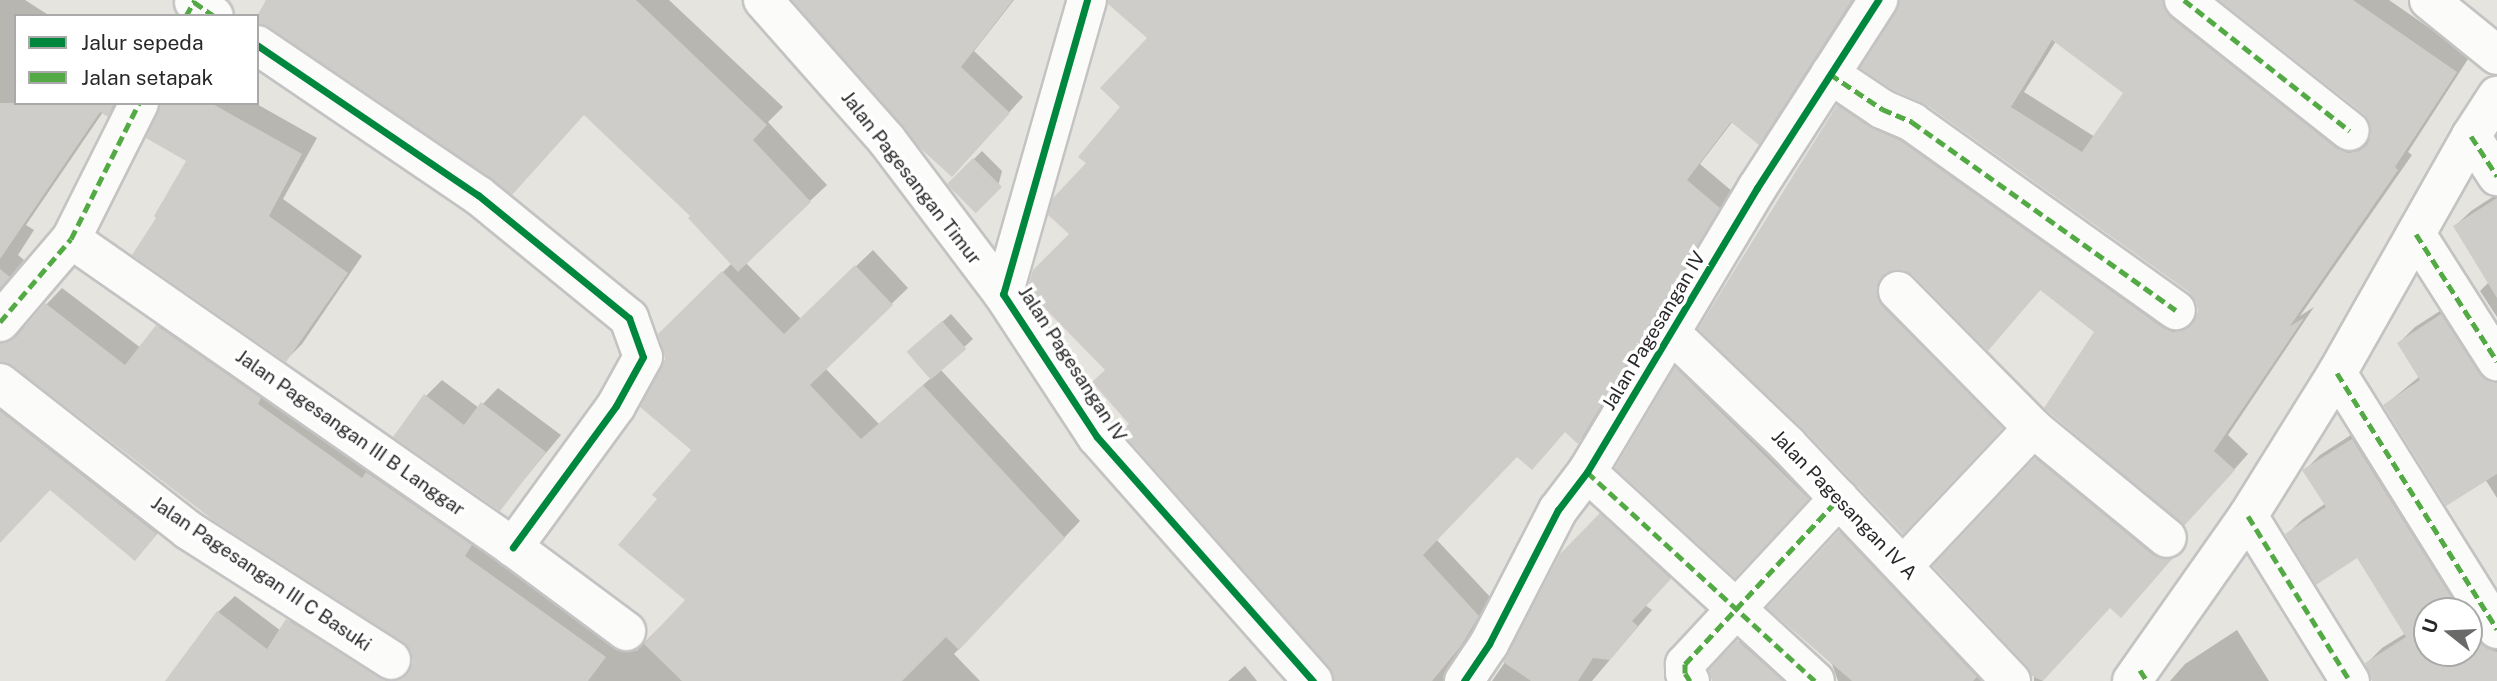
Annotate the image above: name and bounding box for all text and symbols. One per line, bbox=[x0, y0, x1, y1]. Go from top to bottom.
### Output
legend bbox=[14, 14, 259, 105]
text: Jalur sepeda bbox=[81, 30, 204, 55]
text: Jalan setapak bbox=[81, 65, 213, 90]
street label: Jalan Pagesangan Timur bbox=[836, 87, 986, 269]
street label: Jalan Pagesangan IV bbox=[1598, 247, 1710, 415]
street label: Jalan Pagesangan IV bbox=[1013, 282, 1131, 446]
street label: Jalan Pagesangan III B Langgar bbox=[231, 345, 469, 521]
street label: Jalan Pagesangan IV A bbox=[1767, 425, 1921, 585]
street label: Jalan Pagesangan III C Basuki bbox=[147, 492, 375, 656]
north arrow bbox=[2413, 597, 2483, 667]
text: U bbox=[2417, 616, 2443, 636]

